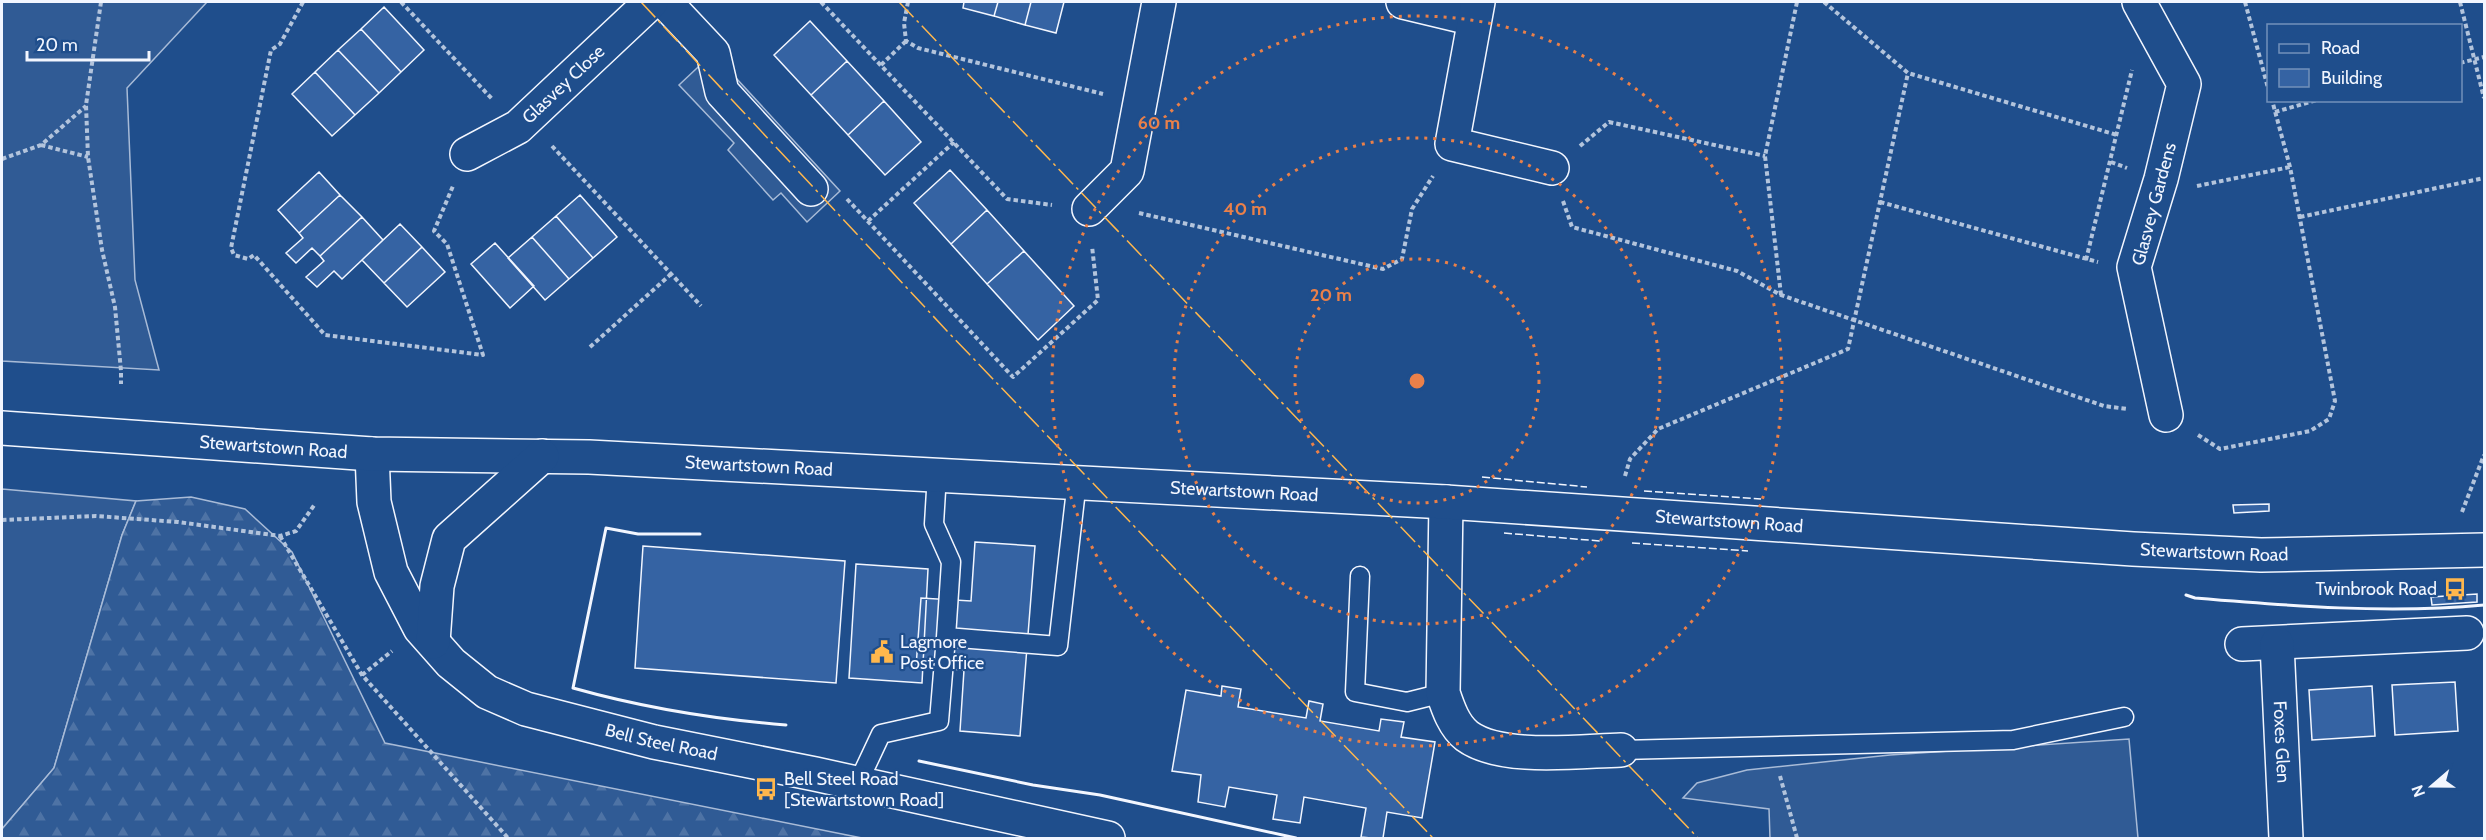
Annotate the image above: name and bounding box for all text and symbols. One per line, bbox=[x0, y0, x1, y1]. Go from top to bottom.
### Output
scale bar bbox=[27, 24, 148, 62]
legend bbox=[2267, 24, 2462, 102]
text: 20 m bbox=[36, 34, 78, 56]
text: Road bbox=[2321, 37, 2360, 59]
street label: Glasvey Close bbox=[518, 40, 609, 128]
text: Building bbox=[2321, 67, 2383, 89]
text: 60 m bbox=[1138, 112, 1180, 134]
street label: Glasvey Gardens bbox=[2127, 140, 2181, 268]
text: 40 m bbox=[1223, 198, 1267, 220]
text: 20 m bbox=[1310, 284, 1352, 306]
centre of rings bbox=[1407, 371, 1427, 391]
street label: Stewartstown Road bbox=[199, 431, 348, 463]
street label: Stewartstown Road bbox=[684, 451, 834, 481]
street label: Stewartstown Road bbox=[1169, 477, 1319, 506]
street label: Stewartstown Road bbox=[1654, 505, 1804, 537]
street label: Stewartstown Road bbox=[2140, 538, 2289, 566]
bus stop icon: Twinbrook Road bbox=[2442, 576, 2468, 602]
place label: Twinbrook Road bbox=[2315, 578, 2437, 600]
place label: Lagmore Post Office bbox=[900, 631, 984, 674]
public building icon: Lagmore Post Office bbox=[869, 639, 895, 665]
street label: Foxes Glen bbox=[2269, 700, 2294, 784]
street label: Bell Steel Road bbox=[603, 719, 719, 765]
north arrow bbox=[2402, 756, 2462, 816]
place label: Bell Steel Road [Stewartstown Road] bbox=[784, 768, 944, 811]
bus stop icon: Bell Steel Road [Stewartstown Road] bbox=[753, 776, 779, 802]
text: N bbox=[2408, 782, 2429, 800]

